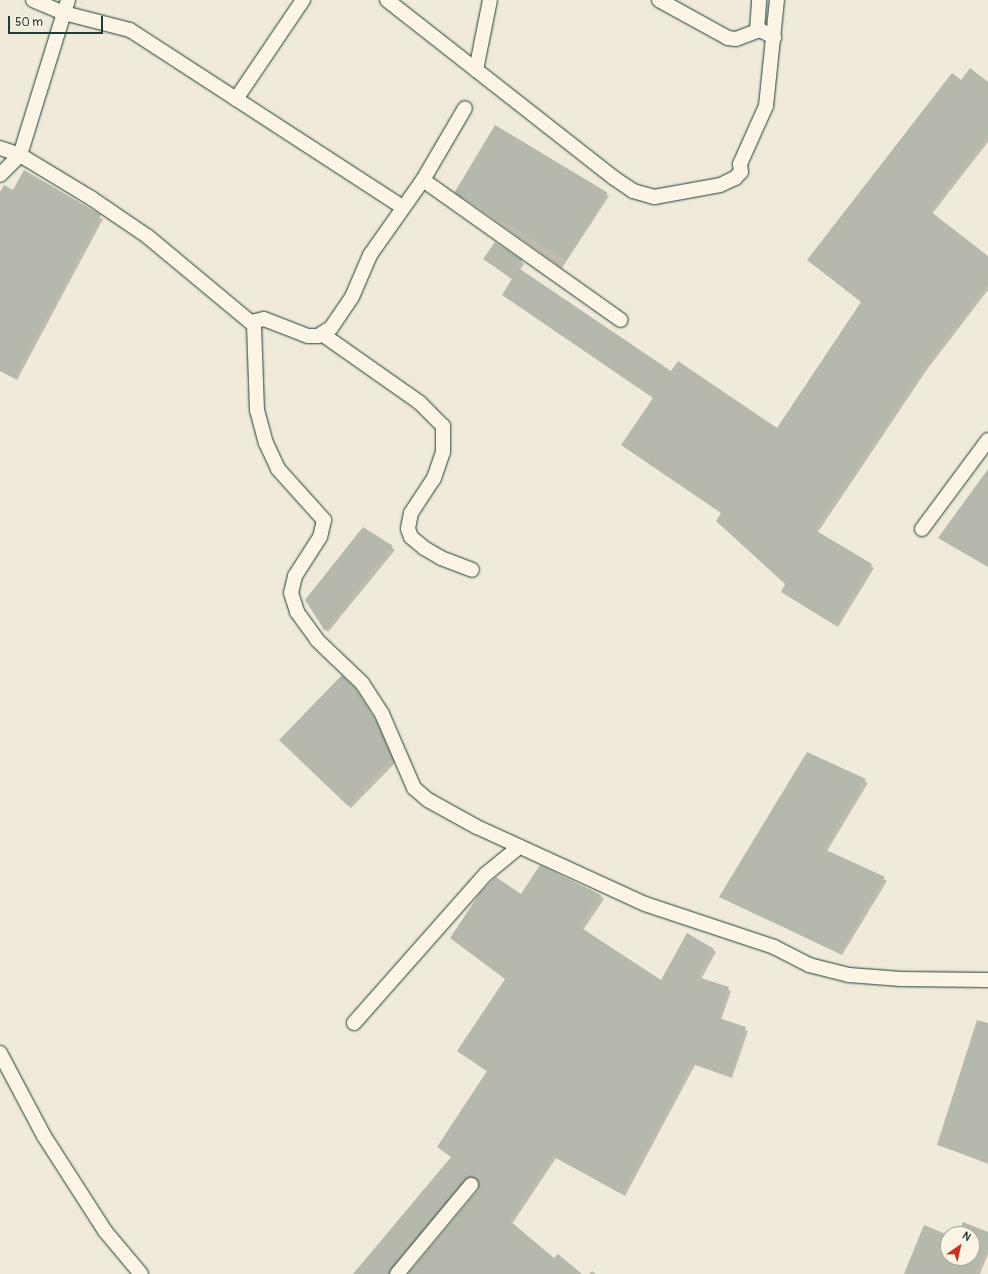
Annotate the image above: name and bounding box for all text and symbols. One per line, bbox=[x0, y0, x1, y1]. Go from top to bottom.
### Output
scale bar bbox=[10, 8, 105, 34]
text: 50 m bbox=[15, 15, 43, 30]
north arrow bbox=[940, 1226, 980, 1266]
text: N bbox=[960, 1229, 973, 1244]

